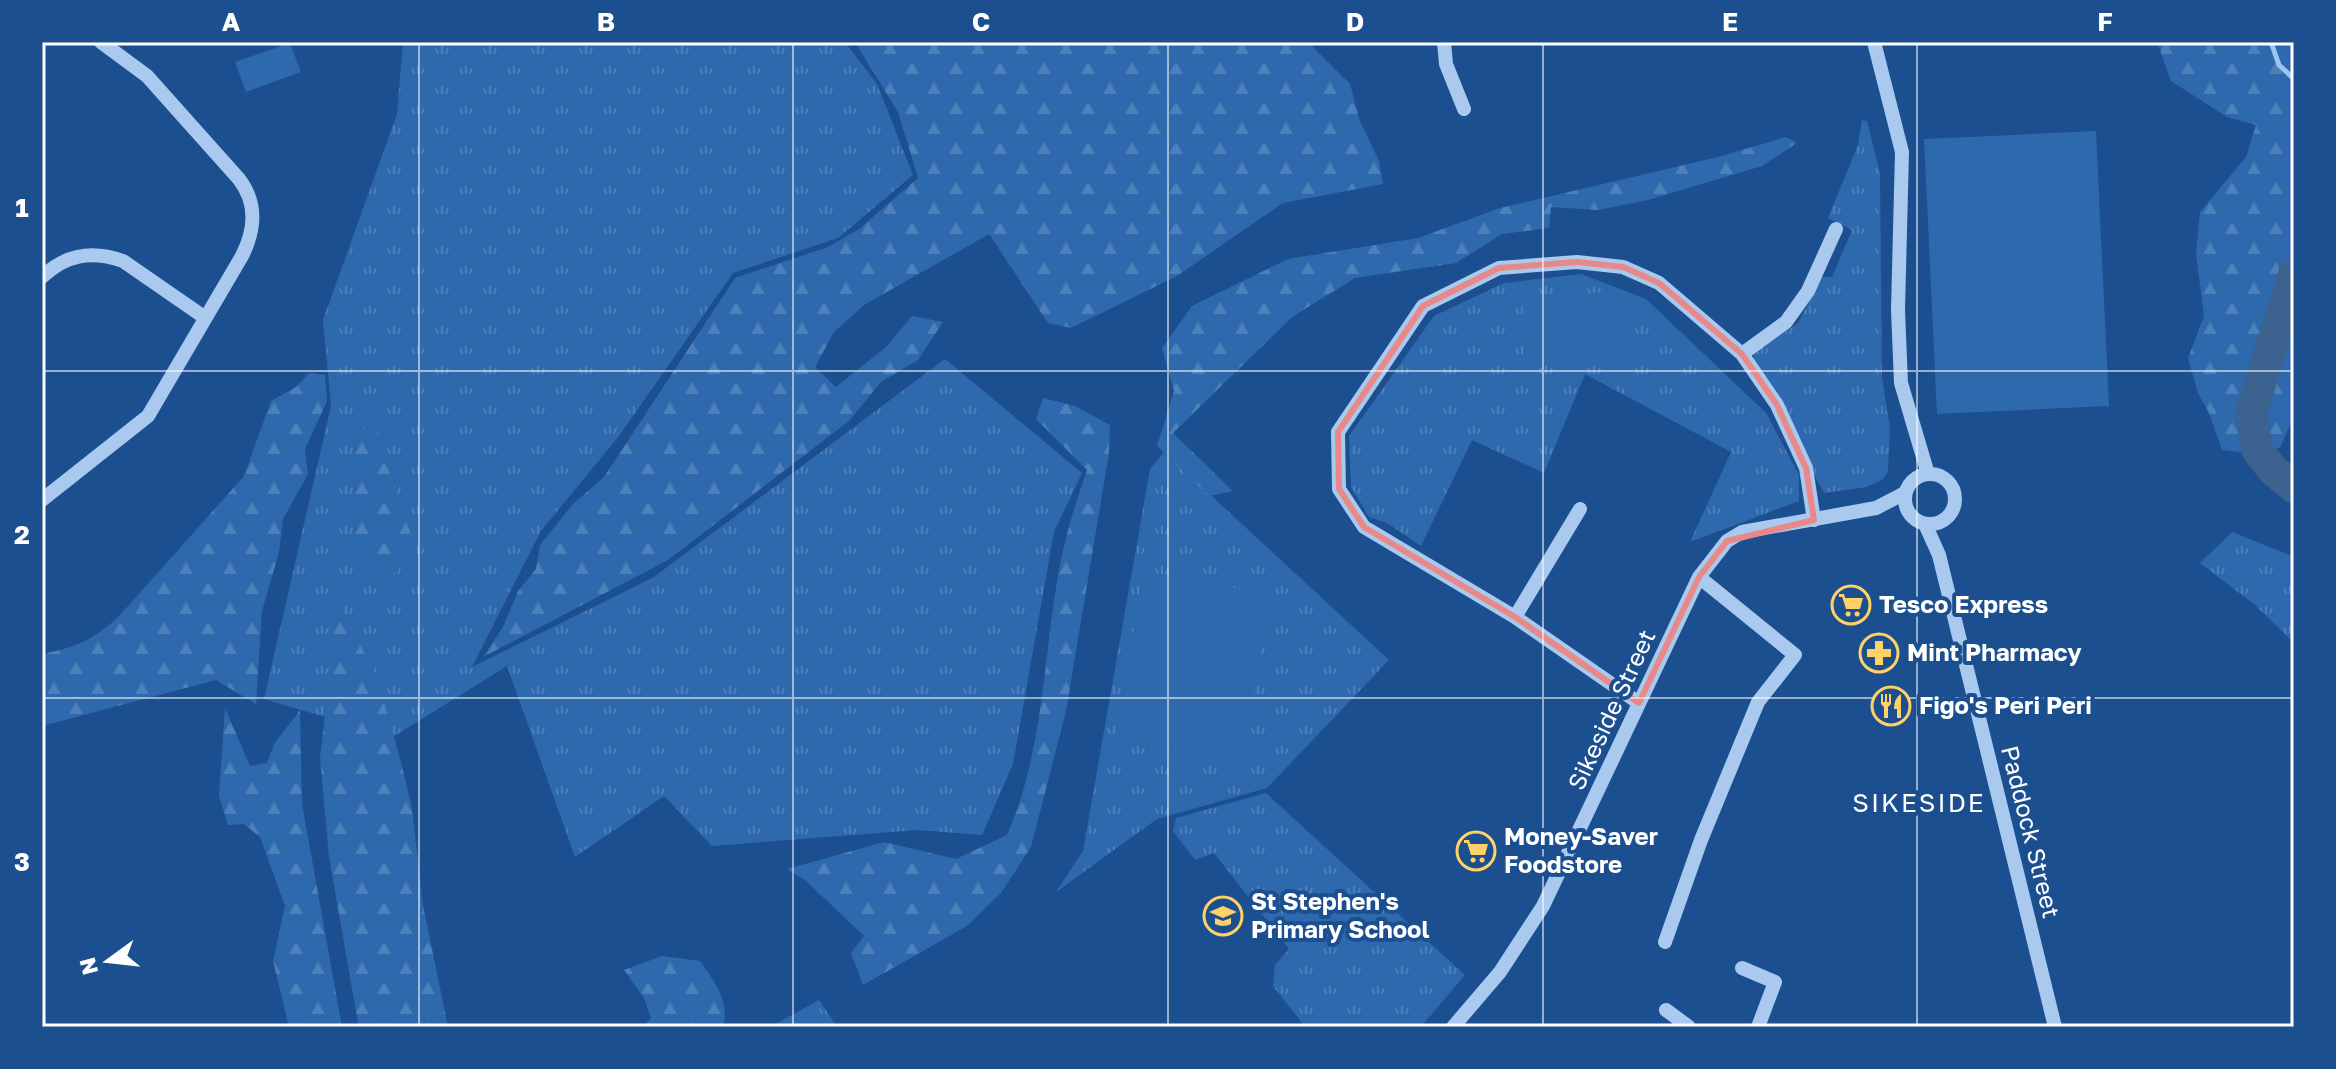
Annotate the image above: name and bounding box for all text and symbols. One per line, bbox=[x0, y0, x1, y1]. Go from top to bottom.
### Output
text: A bbox=[222, 6, 241, 37]
text: B bbox=[597, 6, 615, 37]
text: C bbox=[972, 6, 990, 37]
text: D bbox=[1346, 6, 1364, 37]
text: E bbox=[1722, 6, 1738, 37]
text: F bbox=[2097, 6, 2113, 37]
text: 1 bbox=[15, 192, 29, 223]
text: 2 bbox=[14, 519, 30, 550]
supermarket icon: Tesco Express bbox=[1830, 584, 1872, 626]
place label: Tesco Express bbox=[1879, 589, 2048, 618]
street label: Sikeside Street bbox=[1561, 625, 1660, 794]
pharmacy icon: Mint Pharmacy bbox=[1858, 632, 1900, 674]
place label: Mint Pharmacy bbox=[1907, 637, 2082, 666]
restaurant icon: Figo's Peri Peri bbox=[1870, 685, 1912, 727]
place label: Figo's Peri Peri bbox=[1919, 690, 2092, 719]
street label: Paddock Street bbox=[1996, 742, 2067, 921]
district label: SIKESIDE bbox=[1852, 787, 1986, 818]
place label: Money-Saver Foodstore bbox=[1504, 821, 1658, 878]
supermarket icon: Money-Saver Foodstore bbox=[1455, 830, 1497, 872]
text: 3 bbox=[14, 846, 30, 877]
place label: St Stephen's Primary School bbox=[1251, 886, 1430, 943]
school or university icon: St Stephen's Primary School bbox=[1202, 895, 1244, 937]
north arrow bbox=[68, 921, 148, 1001]
text: N bbox=[73, 955, 103, 978]

